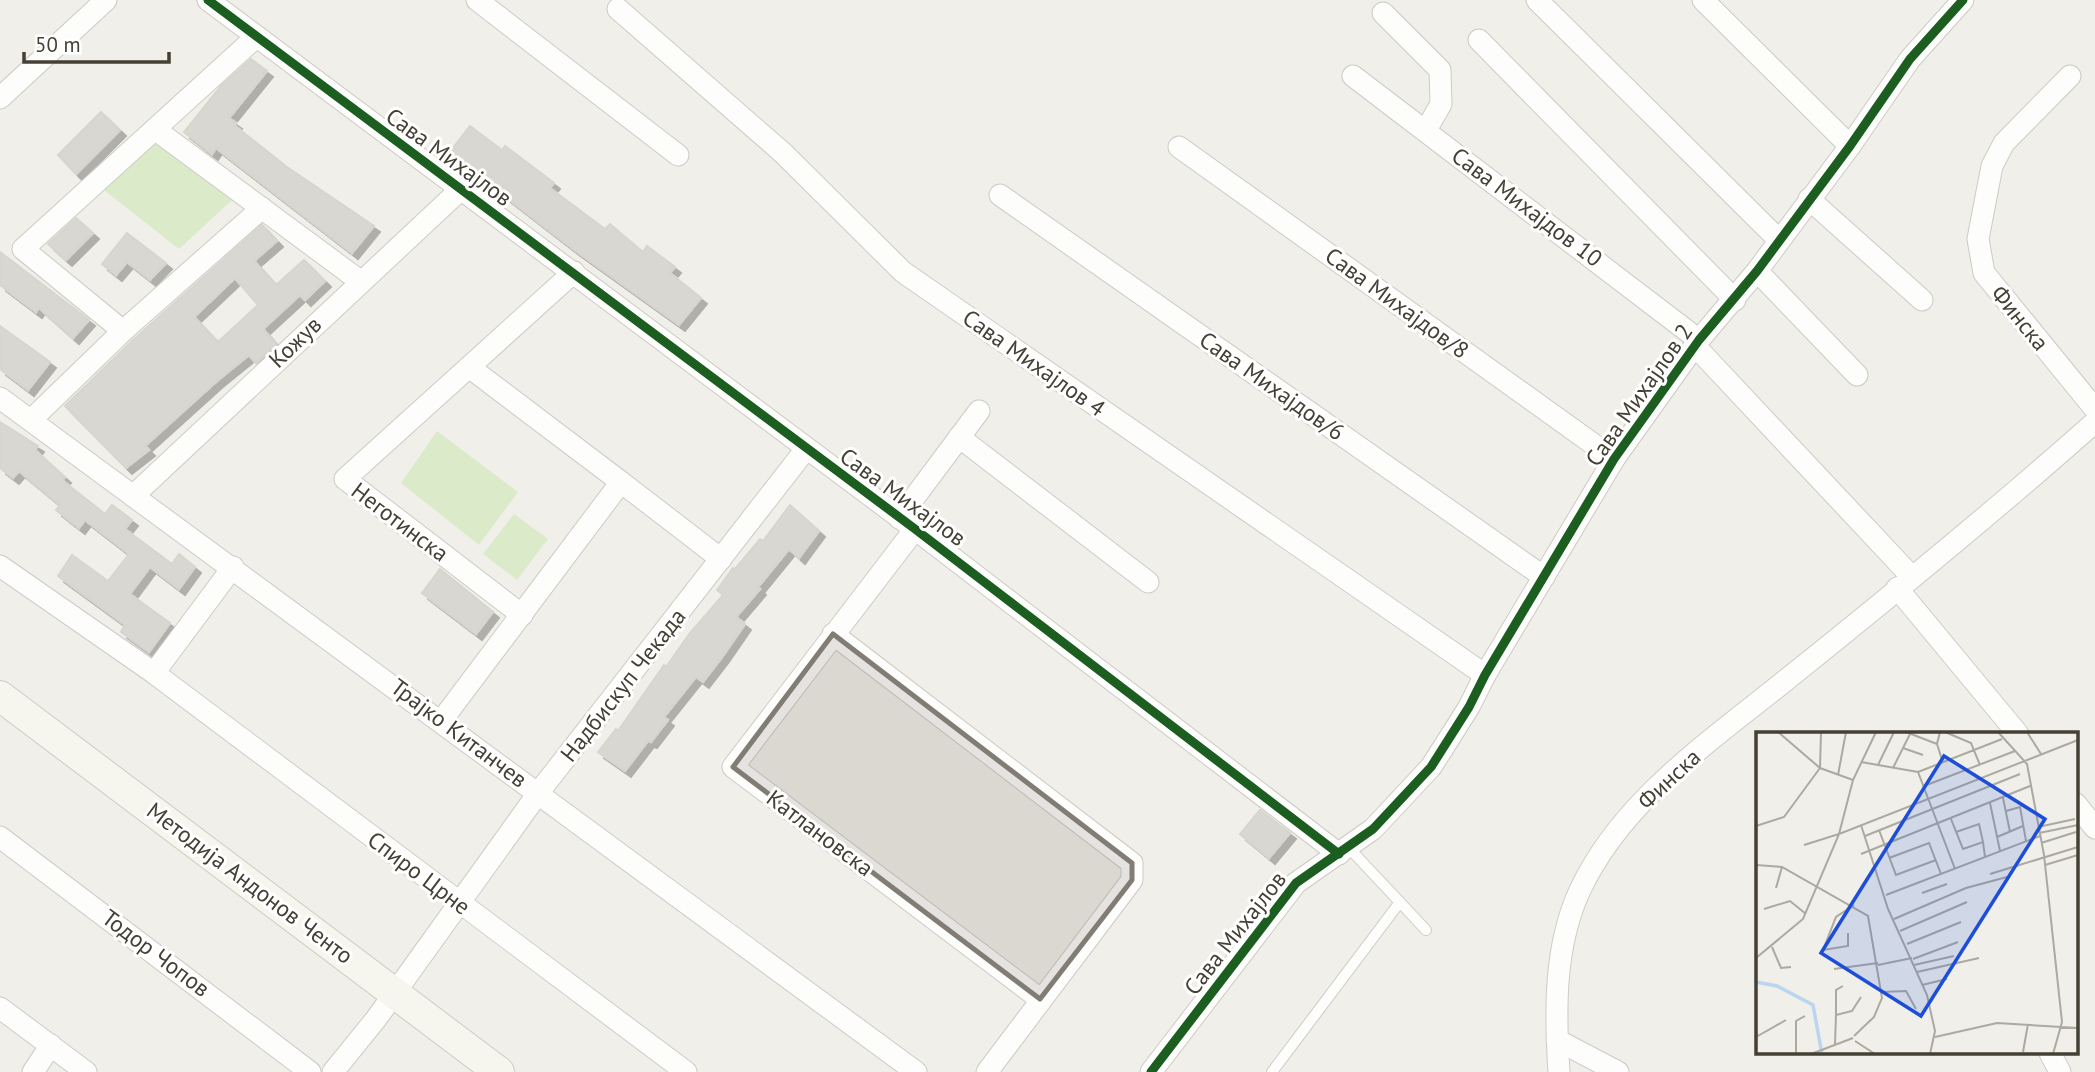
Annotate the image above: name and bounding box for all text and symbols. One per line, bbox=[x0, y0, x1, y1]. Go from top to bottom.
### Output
scale bar bbox=[24, 21, 170, 65]
text: 50 m bbox=[35, 31, 81, 58]
street label: Сава Михајлов bbox=[380, 101, 518, 212]
street label: Сава Михајдов 10 bbox=[1446, 141, 1608, 273]
street label: Сава Михајдов/8 bbox=[1320, 241, 1475, 364]
street label: Финска bbox=[1985, 279, 2055, 356]
street label: Сава Михајлов 4 bbox=[957, 303, 1112, 423]
street label: Кожув bbox=[262, 310, 327, 374]
street label: Сава Михајлов 2 bbox=[1579, 318, 1699, 472]
street label: Сава Михајдов/6 bbox=[1194, 325, 1350, 446]
street label: Сава Михајлов bbox=[834, 441, 972, 552]
street label: Неготинска bbox=[346, 476, 455, 568]
street label: Надбискуп Чекада bbox=[554, 602, 691, 767]
street label: Трајко Китанчев bbox=[385, 672, 533, 793]
inset map bbox=[1756, 732, 2078, 1054]
street label: Финска bbox=[1631, 742, 1706, 815]
street label: Катлановска bbox=[761, 783, 879, 882]
street label: Методија Андонов Ченто bbox=[141, 796, 359, 970]
street label: Спиро Црне bbox=[362, 825, 476, 921]
street label: Сава Михајлов bbox=[1177, 865, 1292, 1000]
street label: Тодор Чопов bbox=[97, 903, 216, 1003]

